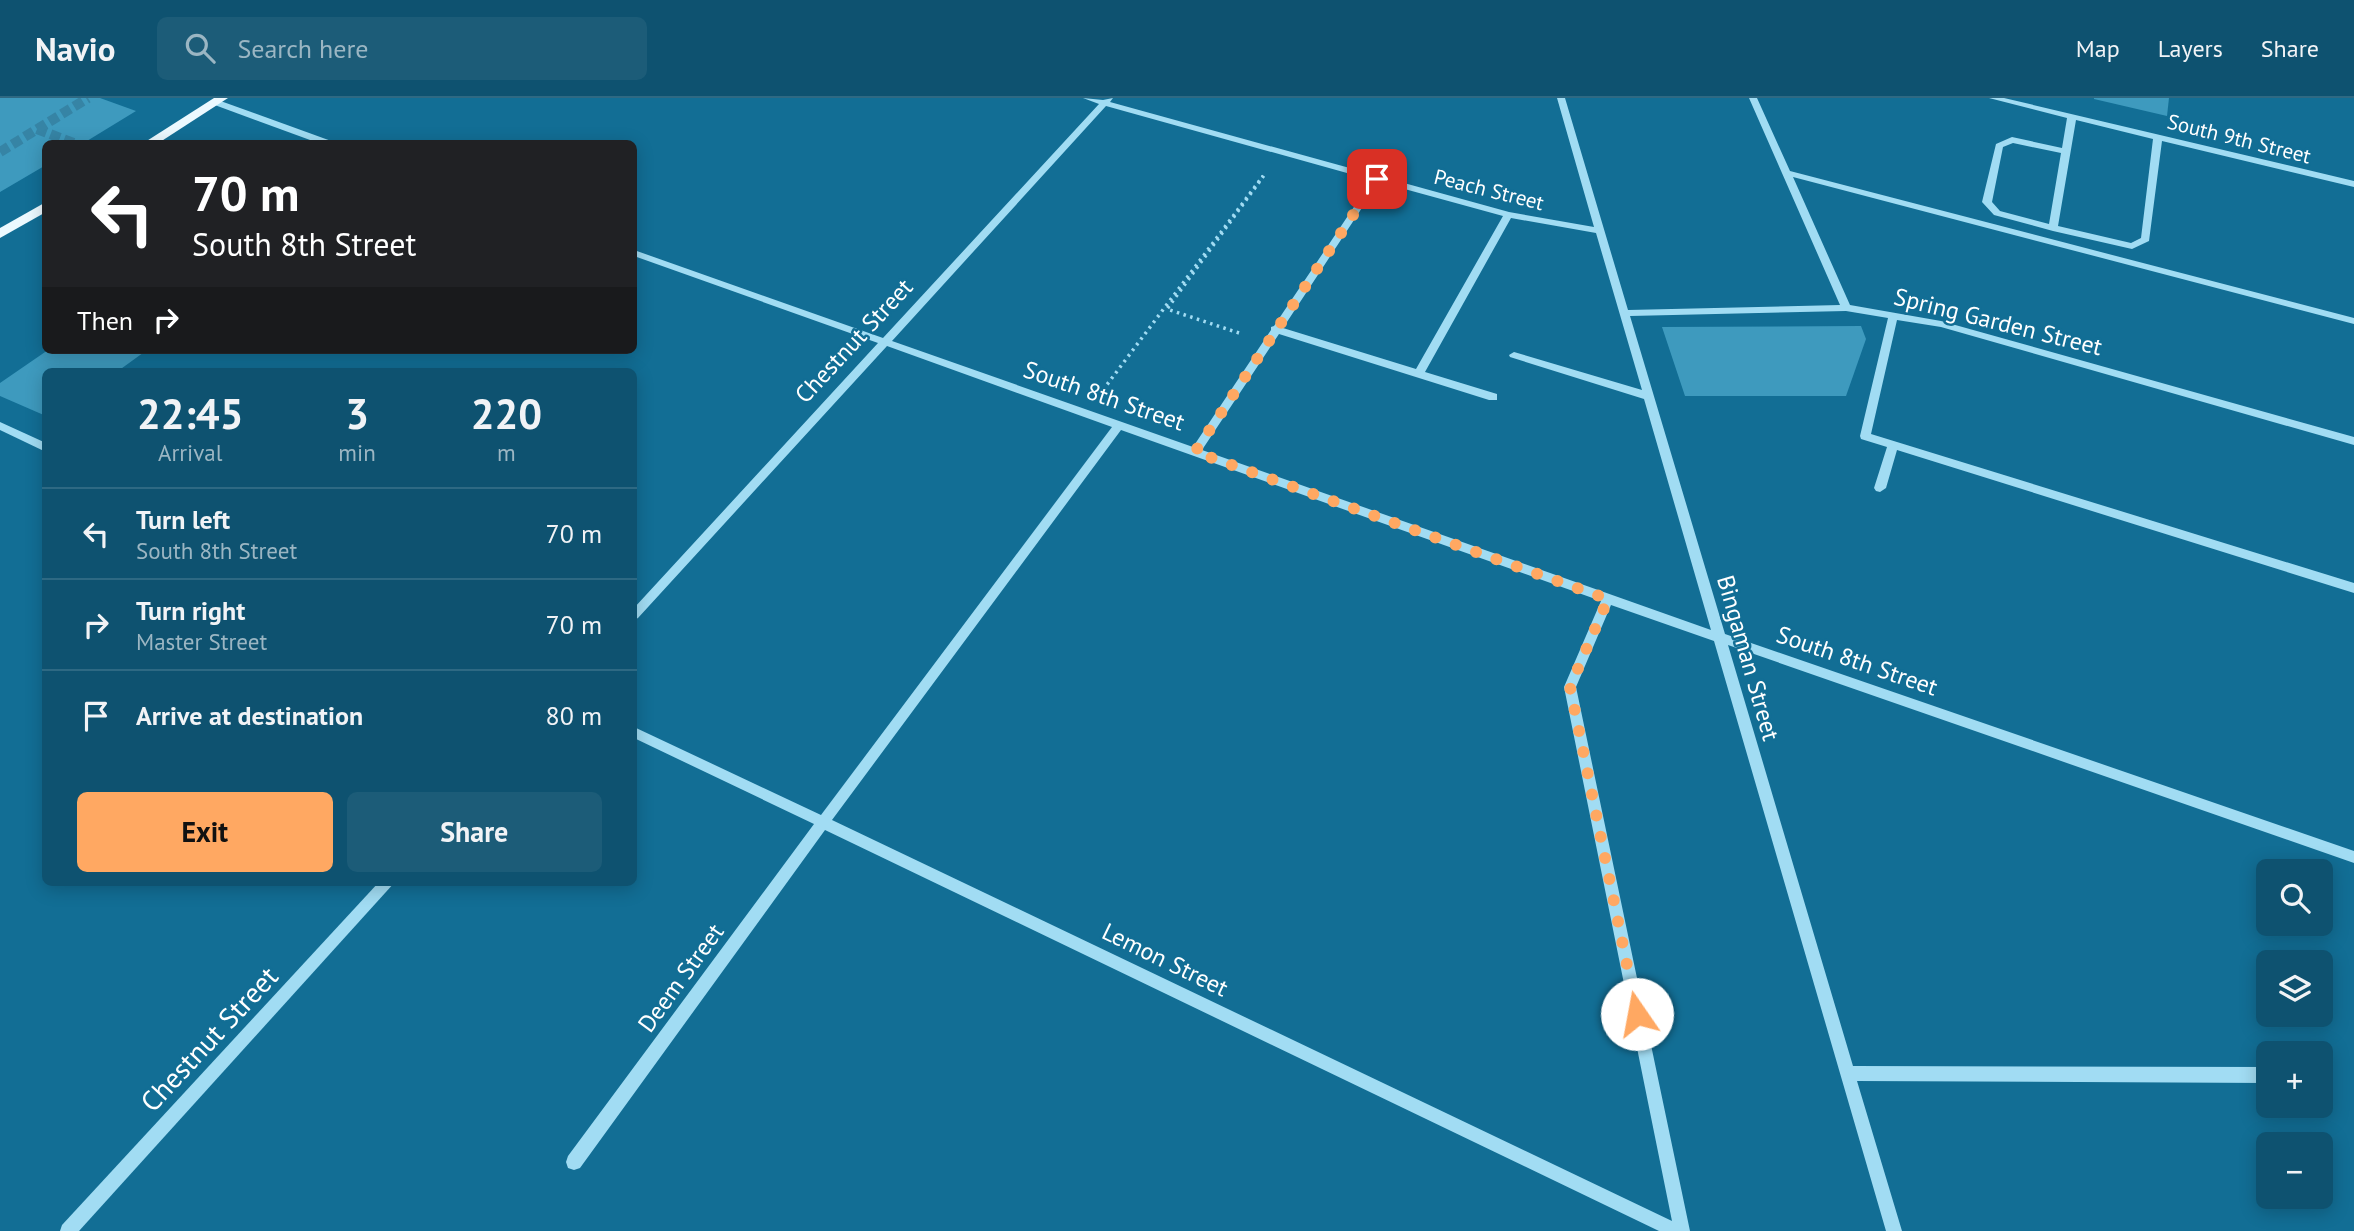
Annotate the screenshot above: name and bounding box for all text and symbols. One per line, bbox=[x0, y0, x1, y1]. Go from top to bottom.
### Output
search box bbox=[157, 17, 647, 80]
text: Navio bbox=[35, 27, 115, 70]
icon: search bbox=[181, 29, 219, 67]
text: Search here bbox=[237, 32, 369, 65]
text: Map bbox=[2076, 33, 2120, 64]
text: Layers bbox=[2158, 33, 2223, 64]
text: Share bbox=[2261, 33, 2319, 64]
street label: South 9th Street bbox=[2164, 108, 2314, 169]
pin bbox=[1347, 149, 1407, 209]
icon: arrive bbox=[1358, 160, 1396, 198]
text: 70 m bbox=[192, 161, 299, 225]
street label: Peach Street bbox=[1431, 163, 1547, 216]
icon: left bbox=[77, 168, 168, 259]
text: South 8th Street bbox=[192, 223, 416, 265]
street label: Chestnut Street bbox=[788, 272, 919, 409]
street label: Spring Garden Street bbox=[1891, 281, 2105, 362]
icon: right bbox=[147, 301, 185, 339]
text: Then bbox=[77, 304, 133, 337]
street label: South 8th Street bbox=[1020, 353, 1189, 438]
text: 22:45 bbox=[137, 386, 243, 441]
text: 3 bbox=[345, 386, 369, 441]
text: 220 bbox=[471, 386, 542, 441]
text: Arrival bbox=[158, 438, 222, 467]
text: min bbox=[338, 438, 376, 467]
text: m bbox=[497, 438, 516, 467]
text: Turn left bbox=[136, 503, 230, 536]
icon: left bbox=[77, 515, 115, 553]
text: 70 m bbox=[546, 517, 602, 550]
text: South 8th Street bbox=[136, 536, 297, 565]
street label: Bingaman Street bbox=[1710, 572, 1787, 744]
text: Turn right bbox=[136, 594, 245, 627]
icon: right bbox=[77, 606, 115, 644]
text: 70 m bbox=[546, 608, 602, 641]
street label: South 8th Street bbox=[1773, 618, 1942, 703]
text: Master Street bbox=[136, 627, 267, 656]
icon: arrive bbox=[77, 697, 115, 735]
text: Arrive at destination bbox=[136, 699, 363, 732]
text: 80 m bbox=[546, 699, 602, 732]
button: Exit bbox=[77, 792, 333, 872]
button: Share bbox=[347, 792, 602, 872]
map controls bbox=[2256, 859, 2333, 1209]
button: search bbox=[2256, 859, 2333, 936]
street label: Lemon Street bbox=[1097, 916, 1233, 1003]
street label: Deem Street bbox=[631, 917, 730, 1038]
button: layers bbox=[2256, 950, 2333, 1027]
street label: Chestnut Street bbox=[132, 958, 286, 1119]
position arrow bbox=[1600, 977, 1674, 1051]
button: + bbox=[2256, 1041, 2333, 1118]
button: − bbox=[2256, 1132, 2333, 1209]

